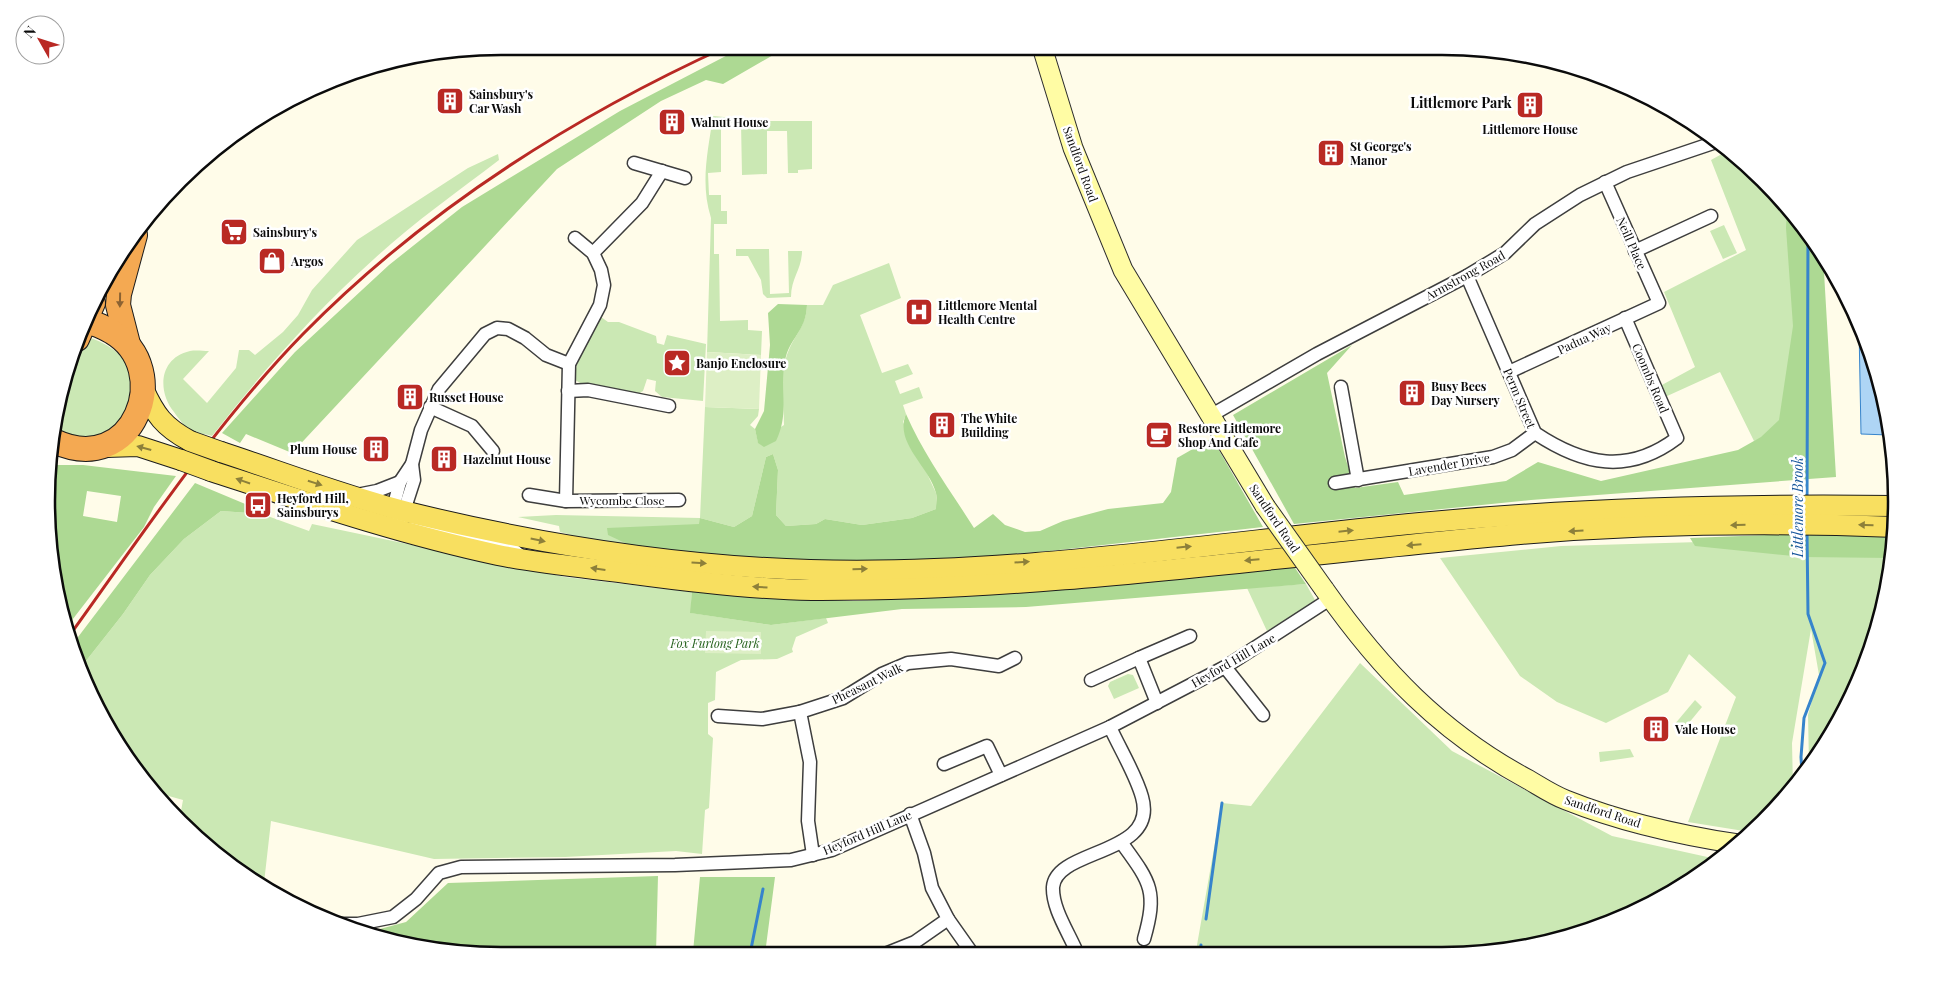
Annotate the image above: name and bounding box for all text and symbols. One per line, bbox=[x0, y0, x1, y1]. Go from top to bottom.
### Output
north arrow bbox=[15, 15, 65, 65]
text: N bbox=[19, 22, 40, 41]
building icon: Sainsbury's Car Wash bbox=[435, 86, 465, 116]
place label: Sainsbury's Car Wash bbox=[469, 86, 533, 116]
building icon: Littlemore House bbox=[1515, 90, 1545, 120]
district label: Littlemore Park bbox=[1410, 93, 1512, 112]
building icon: Walnut House bbox=[657, 107, 687, 137]
place label: Walnut House bbox=[690, 114, 768, 130]
place label: Littlemore House bbox=[1482, 121, 1578, 137]
street label: Sandford Road bbox=[1060, 124, 1102, 204]
building icon: St George's Manor bbox=[1316, 138, 1346, 168]
place label: St George's Manor bbox=[1350, 138, 1412, 168]
street label: Neill Place bbox=[1613, 214, 1651, 272]
supermarket icon: Sainsbury's bbox=[219, 217, 249, 247]
place label: Sainsbury's bbox=[253, 224, 317, 240]
shop icon: Argos bbox=[257, 246, 287, 276]
street label: Armstrong Road bbox=[1422, 247, 1508, 304]
place label: Argos bbox=[290, 253, 324, 269]
one-way arrow bbox=[115, 292, 123, 308]
hospital icon: Littlemore Mental Health Centre bbox=[904, 297, 934, 327]
place label: Littlemore Mental Health Centre bbox=[938, 297, 1037, 327]
street label: Padua Way bbox=[1555, 319, 1613, 357]
street label: Coombs Road bbox=[1629, 341, 1673, 415]
place icon: Banjo Enclosure bbox=[662, 348, 692, 378]
place label: Banjo Enclosure bbox=[696, 355, 786, 371]
street label: Perm Street bbox=[1500, 365, 1540, 431]
building icon: Busy Bees Day Nursery bbox=[1397, 378, 1427, 408]
place label: Busy Bees Day Nursery bbox=[1431, 378, 1500, 408]
building icon: Russet House bbox=[395, 382, 425, 412]
place label: Russet House bbox=[429, 389, 504, 405]
building icon: The White Building bbox=[927, 410, 957, 440]
place label: The White Building bbox=[961, 410, 1017, 440]
cafe icon: Restore Littlemore Shop And Cafe bbox=[1144, 420, 1174, 450]
place label: Restore Littlemore Shop And Cafe bbox=[1178, 420, 1281, 450]
building icon: Plum House bbox=[361, 434, 391, 464]
place label: Plum House bbox=[290, 441, 357, 457]
one-way arrow bbox=[137, 444, 152, 452]
building icon: Hazelnut House bbox=[429, 444, 459, 474]
street label: Lavender Drive bbox=[1407, 449, 1491, 479]
place label: Hazelnut House bbox=[463, 451, 551, 467]
water label: Littlemore Brook bbox=[1788, 457, 1807, 558]
one-way arrow bbox=[235, 477, 250, 485]
one-way arrow bbox=[308, 479, 323, 487]
street label: Sandford Road bbox=[1246, 481, 1304, 555]
bus stop icon: Heyford Hill, Sainsburys bbox=[243, 490, 273, 520]
place label: Heyford Hill, Sainsburys bbox=[277, 490, 349, 520]
street label: Wycombe Close bbox=[578, 492, 665, 508]
one-way arrow bbox=[1730, 521, 1746, 529]
one-way arrow bbox=[1858, 521, 1874, 529]
one-way arrow bbox=[1338, 526, 1354, 534]
one-way arrow bbox=[1567, 528, 1583, 536]
one-way arrow bbox=[531, 536, 546, 544]
one-way arrow bbox=[1405, 541, 1421, 549]
one-way arrow bbox=[1177, 543, 1193, 551]
one-way arrow bbox=[1244, 556, 1260, 564]
one-way arrow bbox=[1015, 558, 1031, 566]
one-way arrow bbox=[691, 559, 707, 567]
one-way arrow bbox=[590, 565, 606, 573]
one-way arrow bbox=[852, 565, 868, 573]
one-way arrow bbox=[752, 582, 768, 590]
street label: Heyford Hill Lane bbox=[1188, 629, 1278, 691]
park label: Fox Furlong Park bbox=[669, 635, 760, 651]
street label: Pheasant Walk bbox=[829, 659, 906, 707]
building icon: Vale House bbox=[1641, 714, 1671, 744]
place label: Vale House bbox=[1674, 721, 1736, 737]
street label: Sandford Road bbox=[1563, 791, 1643, 831]
street label: Heyford Hill Lane bbox=[820, 806, 914, 858]

